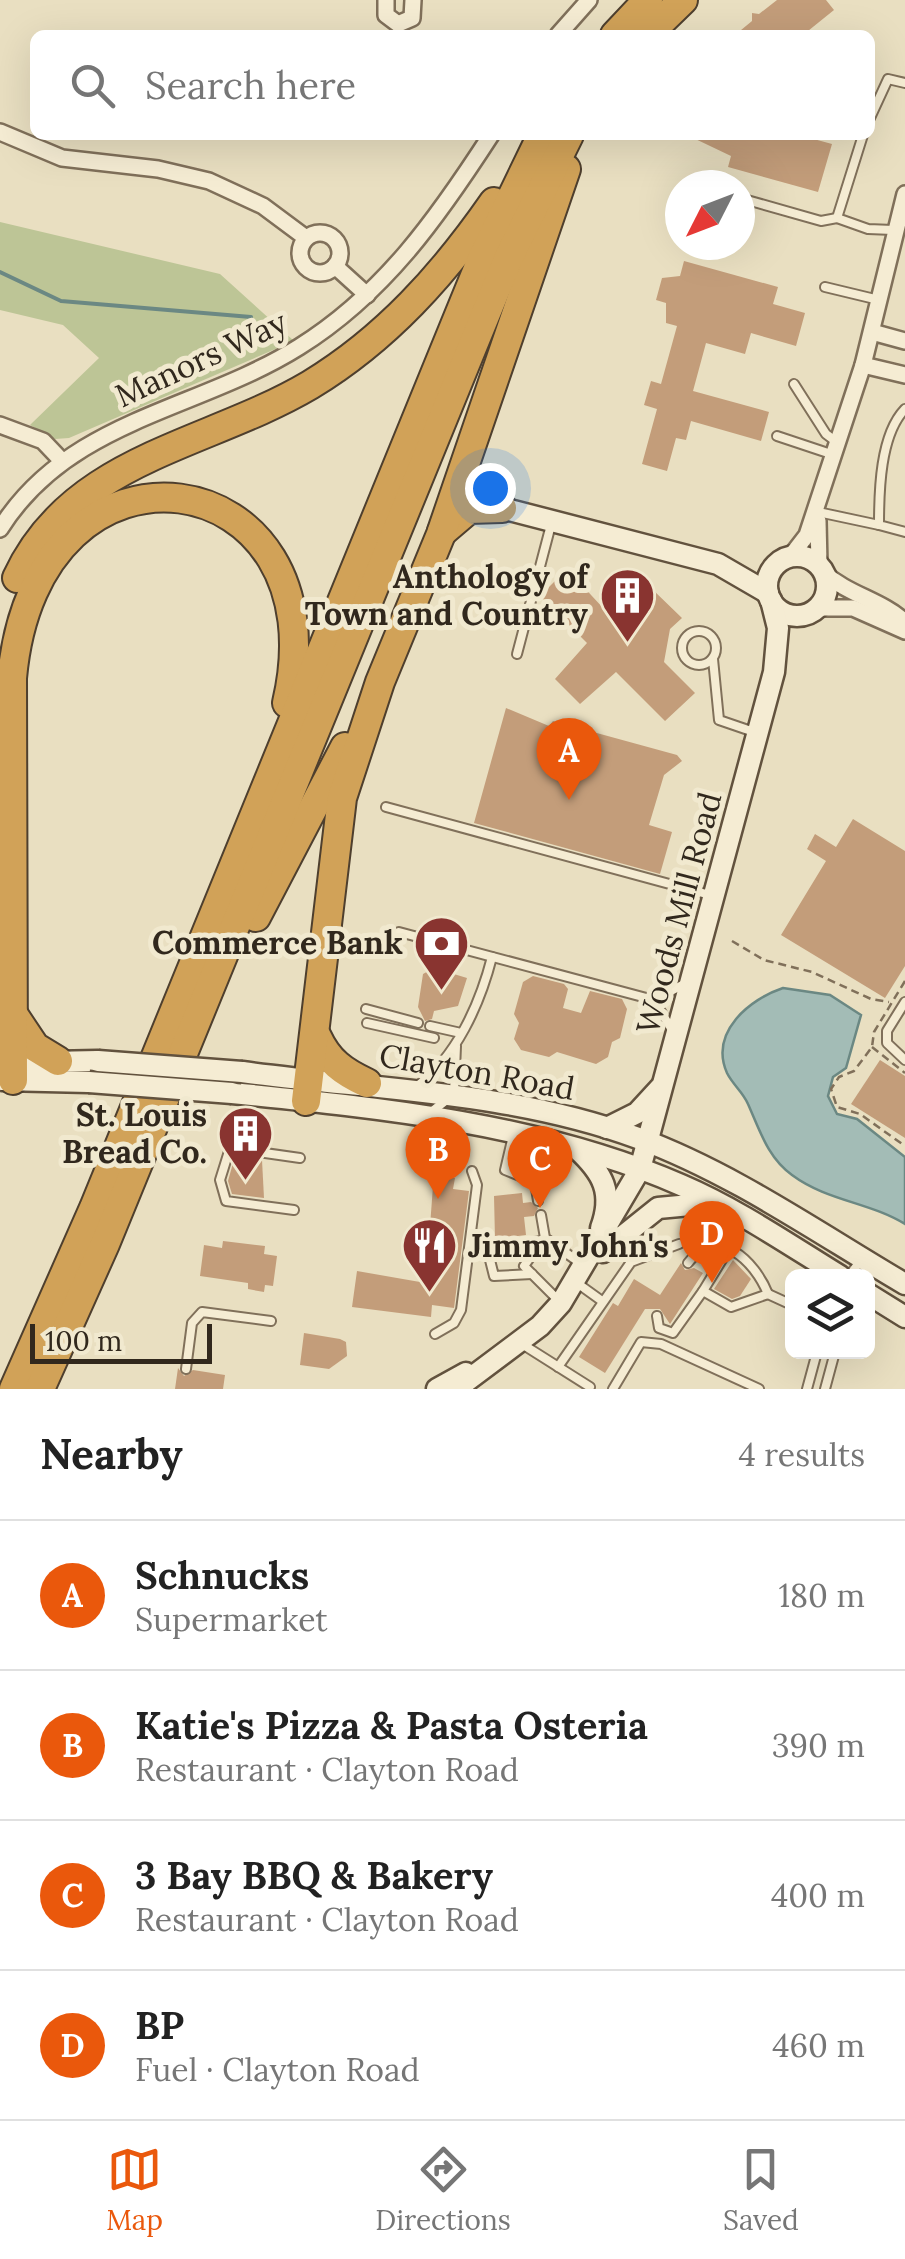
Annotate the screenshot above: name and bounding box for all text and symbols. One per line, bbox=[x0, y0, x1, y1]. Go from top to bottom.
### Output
search box bbox=[30, 30, 875, 140]
icon: search bbox=[65, 58, 120, 113]
text: Search here bbox=[145, 61, 356, 109]
north arrow bbox=[665, 170, 755, 260]
street label: Manors Way bbox=[108, 301, 293, 416]
your location bbox=[465, 463, 516, 514]
place label: Anthology of Town and Country bbox=[305, 556, 590, 634]
building icon: Anthology of Town and Country bbox=[597, 565, 657, 644]
pin: A bbox=[536, 718, 602, 800]
street label: Woods Mill Road bbox=[627, 787, 731, 1038]
bank icon: Commerce Bank bbox=[412, 913, 472, 992]
place label: Commerce Bank bbox=[152, 922, 403, 963]
street label: Clayton Road bbox=[376, 1034, 578, 1109]
place label: St. Louis Bread Co. bbox=[62, 1094, 207, 1172]
building icon: St. Louis Bread Co. bbox=[216, 1103, 276, 1182]
pin: B bbox=[406, 1116, 470, 1199]
pin: C bbox=[508, 1126, 572, 1208]
pin: D bbox=[680, 1200, 744, 1283]
restaurant icon: Jimmy John's bbox=[399, 1216, 459, 1295]
place label: Jimmy John's bbox=[468, 1225, 669, 1266]
map controls bbox=[785, 1269, 875, 1359]
button: layers bbox=[785, 1269, 875, 1359]
scale bar bbox=[30, 1319, 212, 1364]
text: 100 m bbox=[45, 1323, 122, 1359]
text: Nearby bbox=[40, 1427, 183, 1481]
text: 4 results bbox=[738, 1434, 865, 1475]
text: Schnucks bbox=[135, 1551, 309, 1599]
text: A bbox=[62, 1575, 83, 1616]
text: 180 m bbox=[778, 1575, 865, 1616]
text: Supermarket bbox=[135, 1599, 328, 1640]
text: Katie's Pizza & Pasta Osteria bbox=[135, 1701, 648, 1749]
text: B bbox=[62, 1725, 83, 1766]
text: 390 m bbox=[772, 1725, 865, 1766]
text: Restaurant · Clayton Road bbox=[135, 1749, 519, 1790]
text: 3 Bay BBQ & Bakery bbox=[135, 1851, 493, 1899]
text: C bbox=[61, 1875, 84, 1916]
text: 400 m bbox=[771, 1875, 865, 1916]
text: Restaurant · Clayton Road bbox=[135, 1899, 519, 1940]
text: BP bbox=[135, 2001, 184, 2049]
text: D bbox=[60, 2025, 85, 2066]
text: 460 m bbox=[772, 2025, 865, 2066]
text: Fuel · Clayton Road bbox=[135, 2049, 420, 2090]
tab: Map bbox=[106, 2142, 163, 2238]
tab: Directions bbox=[375, 2142, 511, 2238]
tab: Saved bbox=[723, 2142, 799, 2238]

